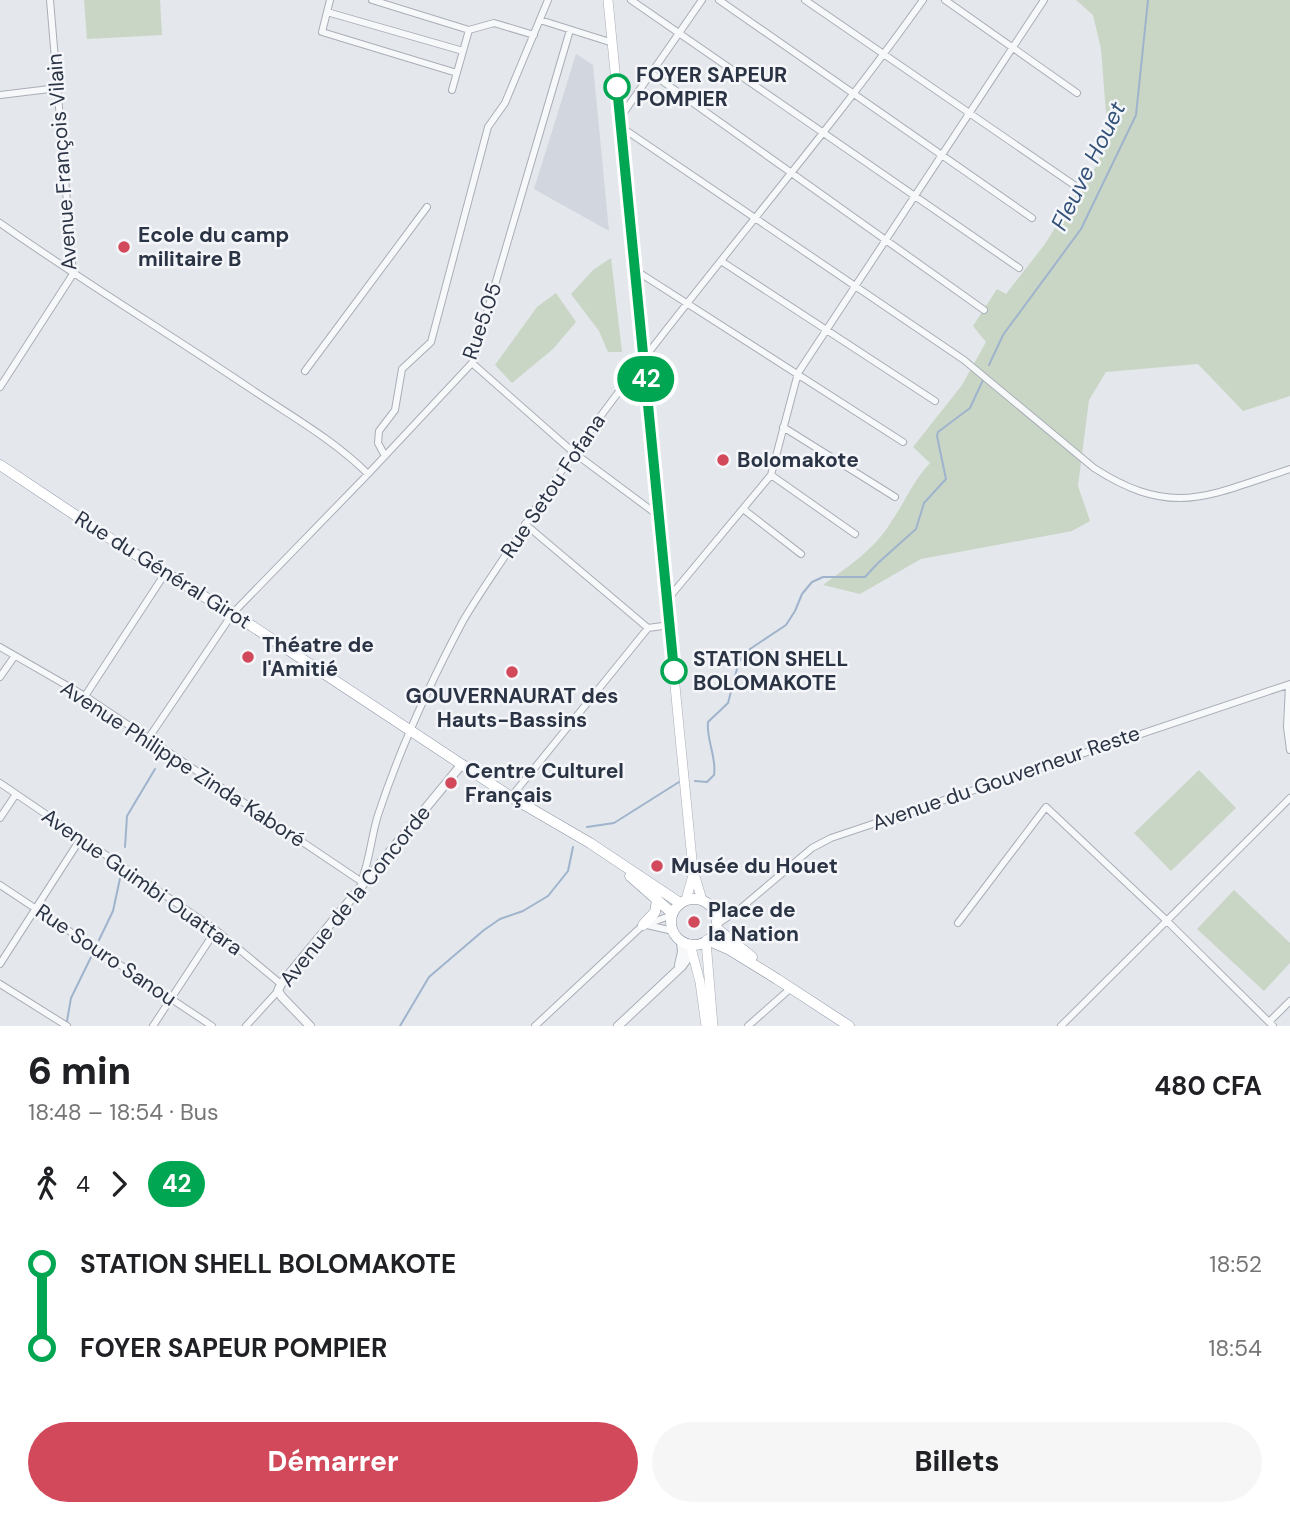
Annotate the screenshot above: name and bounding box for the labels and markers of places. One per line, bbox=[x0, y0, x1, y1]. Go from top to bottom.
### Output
place label: FOYER SAPEUR POMPIER bbox=[636, 61, 787, 113]
marker: FOYER SAPEUR POMPIER bbox=[604, 74, 630, 100]
place label: Ecole du camp militaire B bbox=[138, 221, 289, 273]
marker: Ecole du camp militaire B bbox=[116, 239, 132, 255]
place label: Bolomakote bbox=[737, 446, 859, 474]
marker: Bolomakote bbox=[715, 452, 731, 468]
place label: Théatre de l'Amitié bbox=[262, 631, 374, 683]
place label: STATION SHELL BOLOMAKOTE bbox=[693, 645, 848, 697]
marker: Théatre de l'Amitié bbox=[240, 649, 256, 665]
marker: STATION SHELL BOLOMAKOTE bbox=[661, 658, 687, 684]
marker: GOUVERNAURAT des Hauts-Bassins bbox=[504, 664, 520, 680]
place label: GOUVERNAURAT des Hauts-Bassins bbox=[405, 682, 619, 734]
place label: Centre Culturel Français bbox=[465, 757, 624, 809]
marker: Centre Culturel Français bbox=[443, 775, 459, 791]
place label: Musée du Houet bbox=[671, 852, 838, 880]
marker: Musée du Houet bbox=[649, 858, 665, 874]
place label: Place de la Nation bbox=[708, 896, 799, 948]
marker: Place de la Nation bbox=[686, 914, 702, 930]

